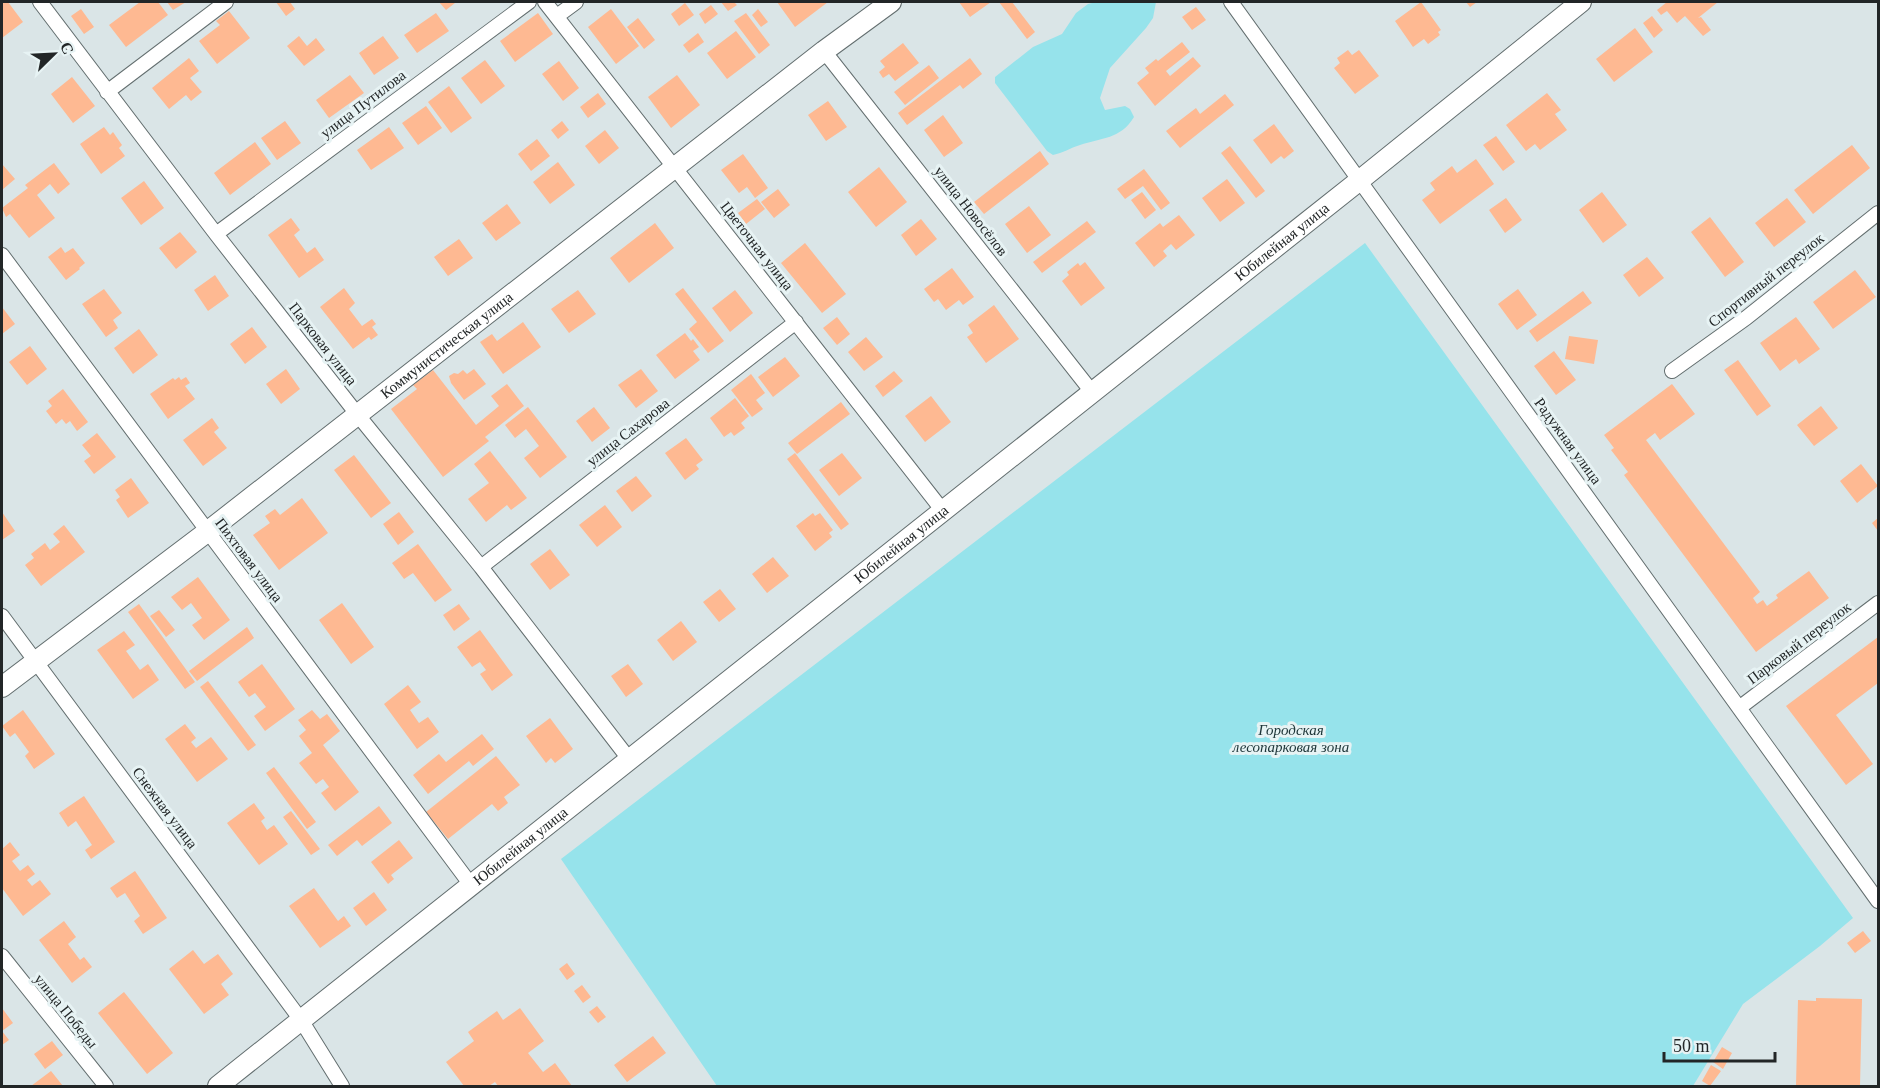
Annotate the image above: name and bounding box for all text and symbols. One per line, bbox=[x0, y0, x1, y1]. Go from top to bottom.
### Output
north arrow bbox=[24, 24, 84, 84]
text: С bbox=[57, 39, 77, 57]
street label: улица Путилова bbox=[317, 67, 409, 141]
street label: улица Новосёлов bbox=[931, 163, 1011, 259]
street label: Цветочная улица bbox=[717, 199, 797, 294]
street label: Юбилейная улица bbox=[1232, 200, 1332, 284]
street label: Спортивный переулок bbox=[1705, 230, 1827, 330]
street label: Коммунистическая улица bbox=[378, 288, 516, 402]
street label: Парковая улица bbox=[286, 300, 360, 389]
street label: улица Сахарова bbox=[584, 395, 673, 469]
street label: Радужная улица bbox=[1531, 395, 1605, 488]
street label: Юбилейная улица bbox=[851, 502, 952, 586]
street label: Пихтовая улица bbox=[212, 515, 286, 605]
street label: Парковый переулок bbox=[1744, 598, 1855, 687]
park label: Городская лесопарковая зона bbox=[1232, 722, 1349, 755]
street label: Снежная улица bbox=[129, 764, 201, 852]
street label: Юбилейная улица bbox=[470, 804, 571, 888]
street label: улица Победы bbox=[31, 971, 101, 1051]
scale bar bbox=[1664, 1025, 1775, 1063]
text: 50 m bbox=[1673, 1036, 1710, 1056]

